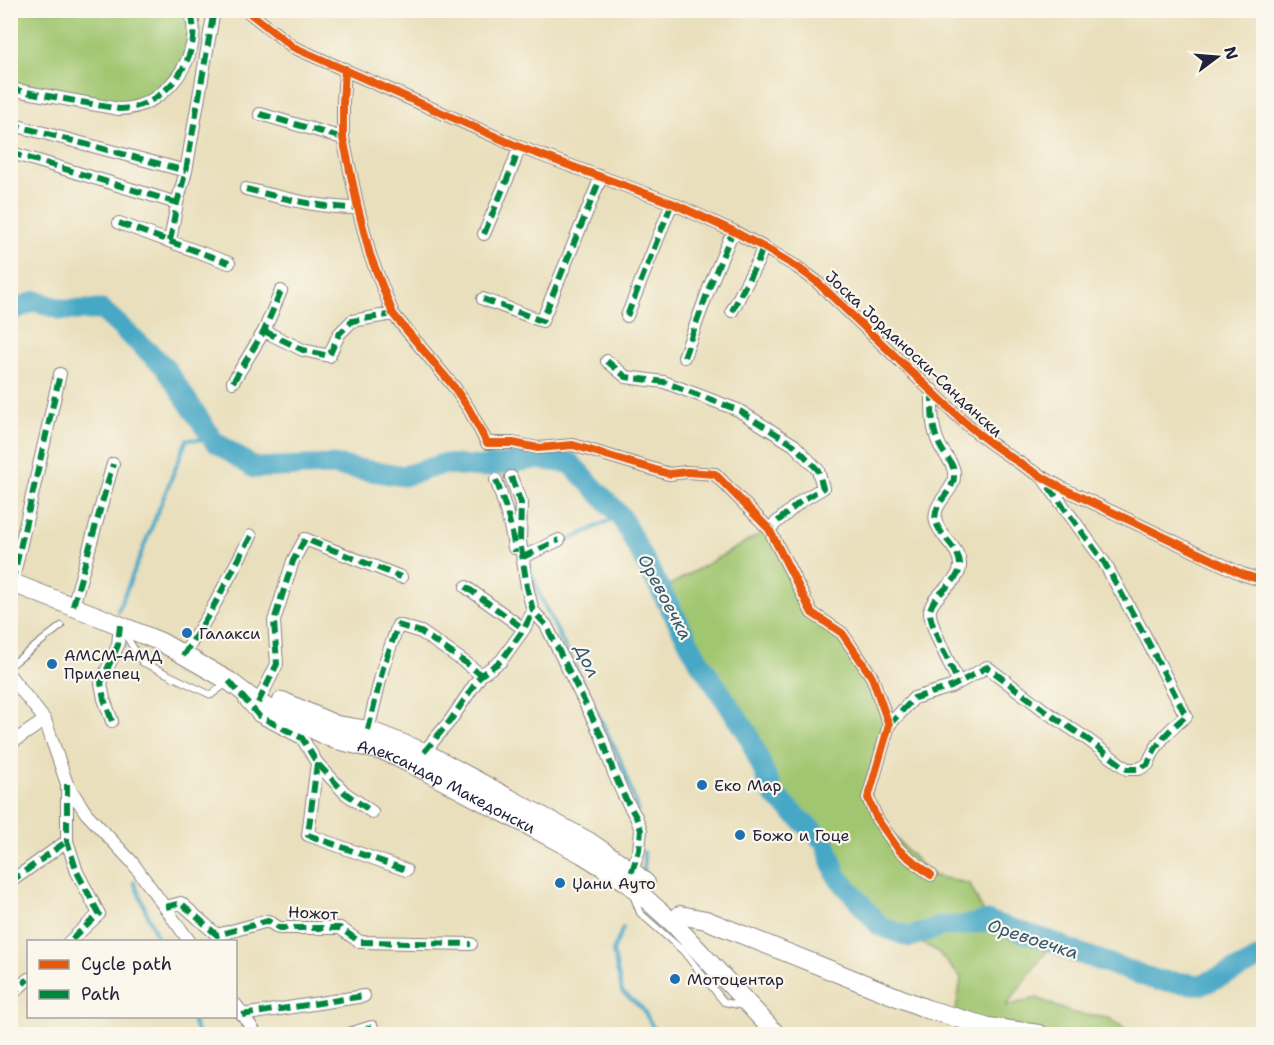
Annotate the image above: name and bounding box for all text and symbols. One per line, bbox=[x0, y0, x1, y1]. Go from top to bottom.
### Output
north arrow bbox=[1187, 27, 1247, 87]
text: N bbox=[1219, 44, 1243, 62]
street label: Јоска Јорданоски-Сандански bbox=[821, 266, 1007, 442]
water label: Оревоечка bbox=[632, 550, 698, 644]
place label: Галакси bbox=[199, 623, 261, 644]
marker: Галакси bbox=[180, 626, 194, 640]
water label: Дол bbox=[568, 640, 605, 682]
place label: АМСМ-АМД Прилепец bbox=[64, 645, 162, 684]
marker: АМСМ-АМД Прилепец bbox=[45, 657, 59, 671]
street label: Александар Македонски bbox=[355, 735, 540, 838]
place label: Еко Мар bbox=[714, 775, 781, 796]
marker: Еко Мар bbox=[695, 778, 709, 792]
place label: Божо и Гоце bbox=[752, 825, 850, 846]
marker: Божо и Гоце bbox=[733, 828, 747, 842]
place label: Џани Ауто bbox=[572, 873, 656, 894]
marker: Џани Ауто bbox=[553, 876, 567, 890]
street label: Ножот bbox=[287, 901, 339, 925]
water label: Оревоечка bbox=[984, 913, 1082, 965]
legend bbox=[27, 940, 237, 1018]
text: Cycle path bbox=[81, 952, 172, 976]
place label: Мотоцентар bbox=[687, 969, 784, 990]
marker: Мотоцентар bbox=[668, 972, 682, 986]
text: Path bbox=[81, 982, 120, 1006]

